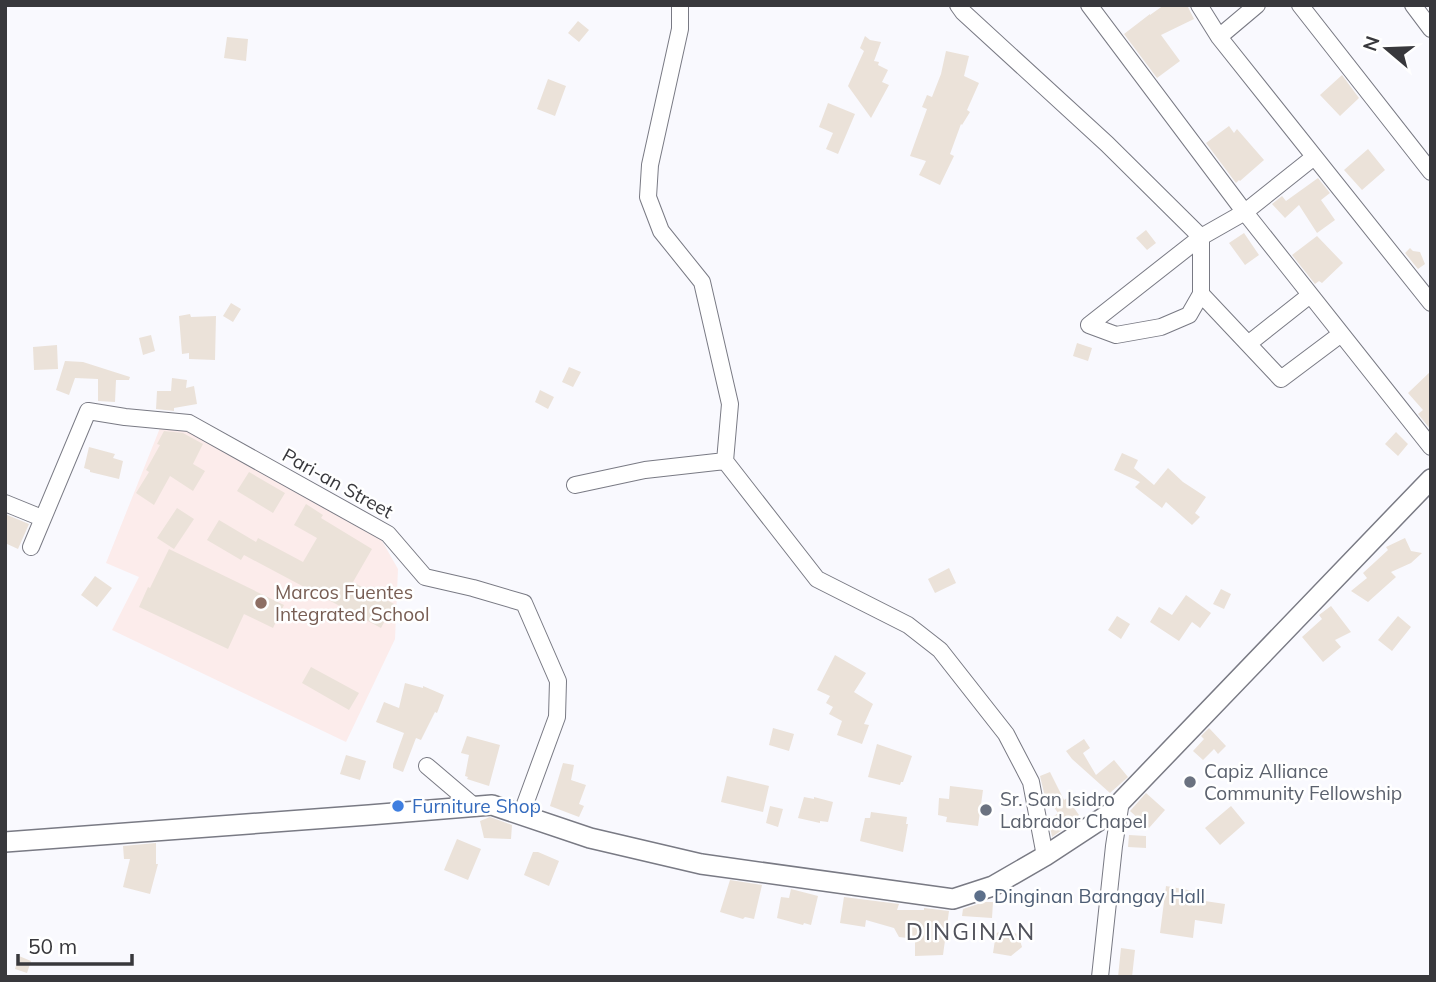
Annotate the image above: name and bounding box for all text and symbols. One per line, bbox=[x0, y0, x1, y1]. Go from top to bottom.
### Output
north arrow bbox=[1352, 14, 1422, 84]
text: N bbox=[1357, 33, 1385, 54]
street label: Pari-an Street bbox=[278, 443, 398, 523]
place label: Marcos Fuentes Integrated School bbox=[275, 580, 429, 626]
marker: Marcos Fuentes Integrated School bbox=[253, 595, 269, 611]
place label: Capiz Alliance Community Fellowship bbox=[1204, 759, 1402, 805]
marker: Capiz Alliance Community Fellowship bbox=[1182, 774, 1198, 790]
place label: Sr. San Isidro Labrador Chapel bbox=[1000, 787, 1147, 833]
place label: Furniture Shop bbox=[412, 794, 541, 818]
marker: Furniture Shop bbox=[390, 798, 406, 814]
marker: Sr. San Isidro Labrador Chapel bbox=[978, 802, 994, 818]
place label: Dinginan Barangay Hall bbox=[994, 884, 1205, 908]
marker: Dinginan Barangay Hall bbox=[972, 888, 988, 904]
district label: DINGINAN bbox=[906, 917, 1036, 946]
scale bar bbox=[18, 922, 131, 966]
text: 50 m bbox=[28, 933, 77, 959]

